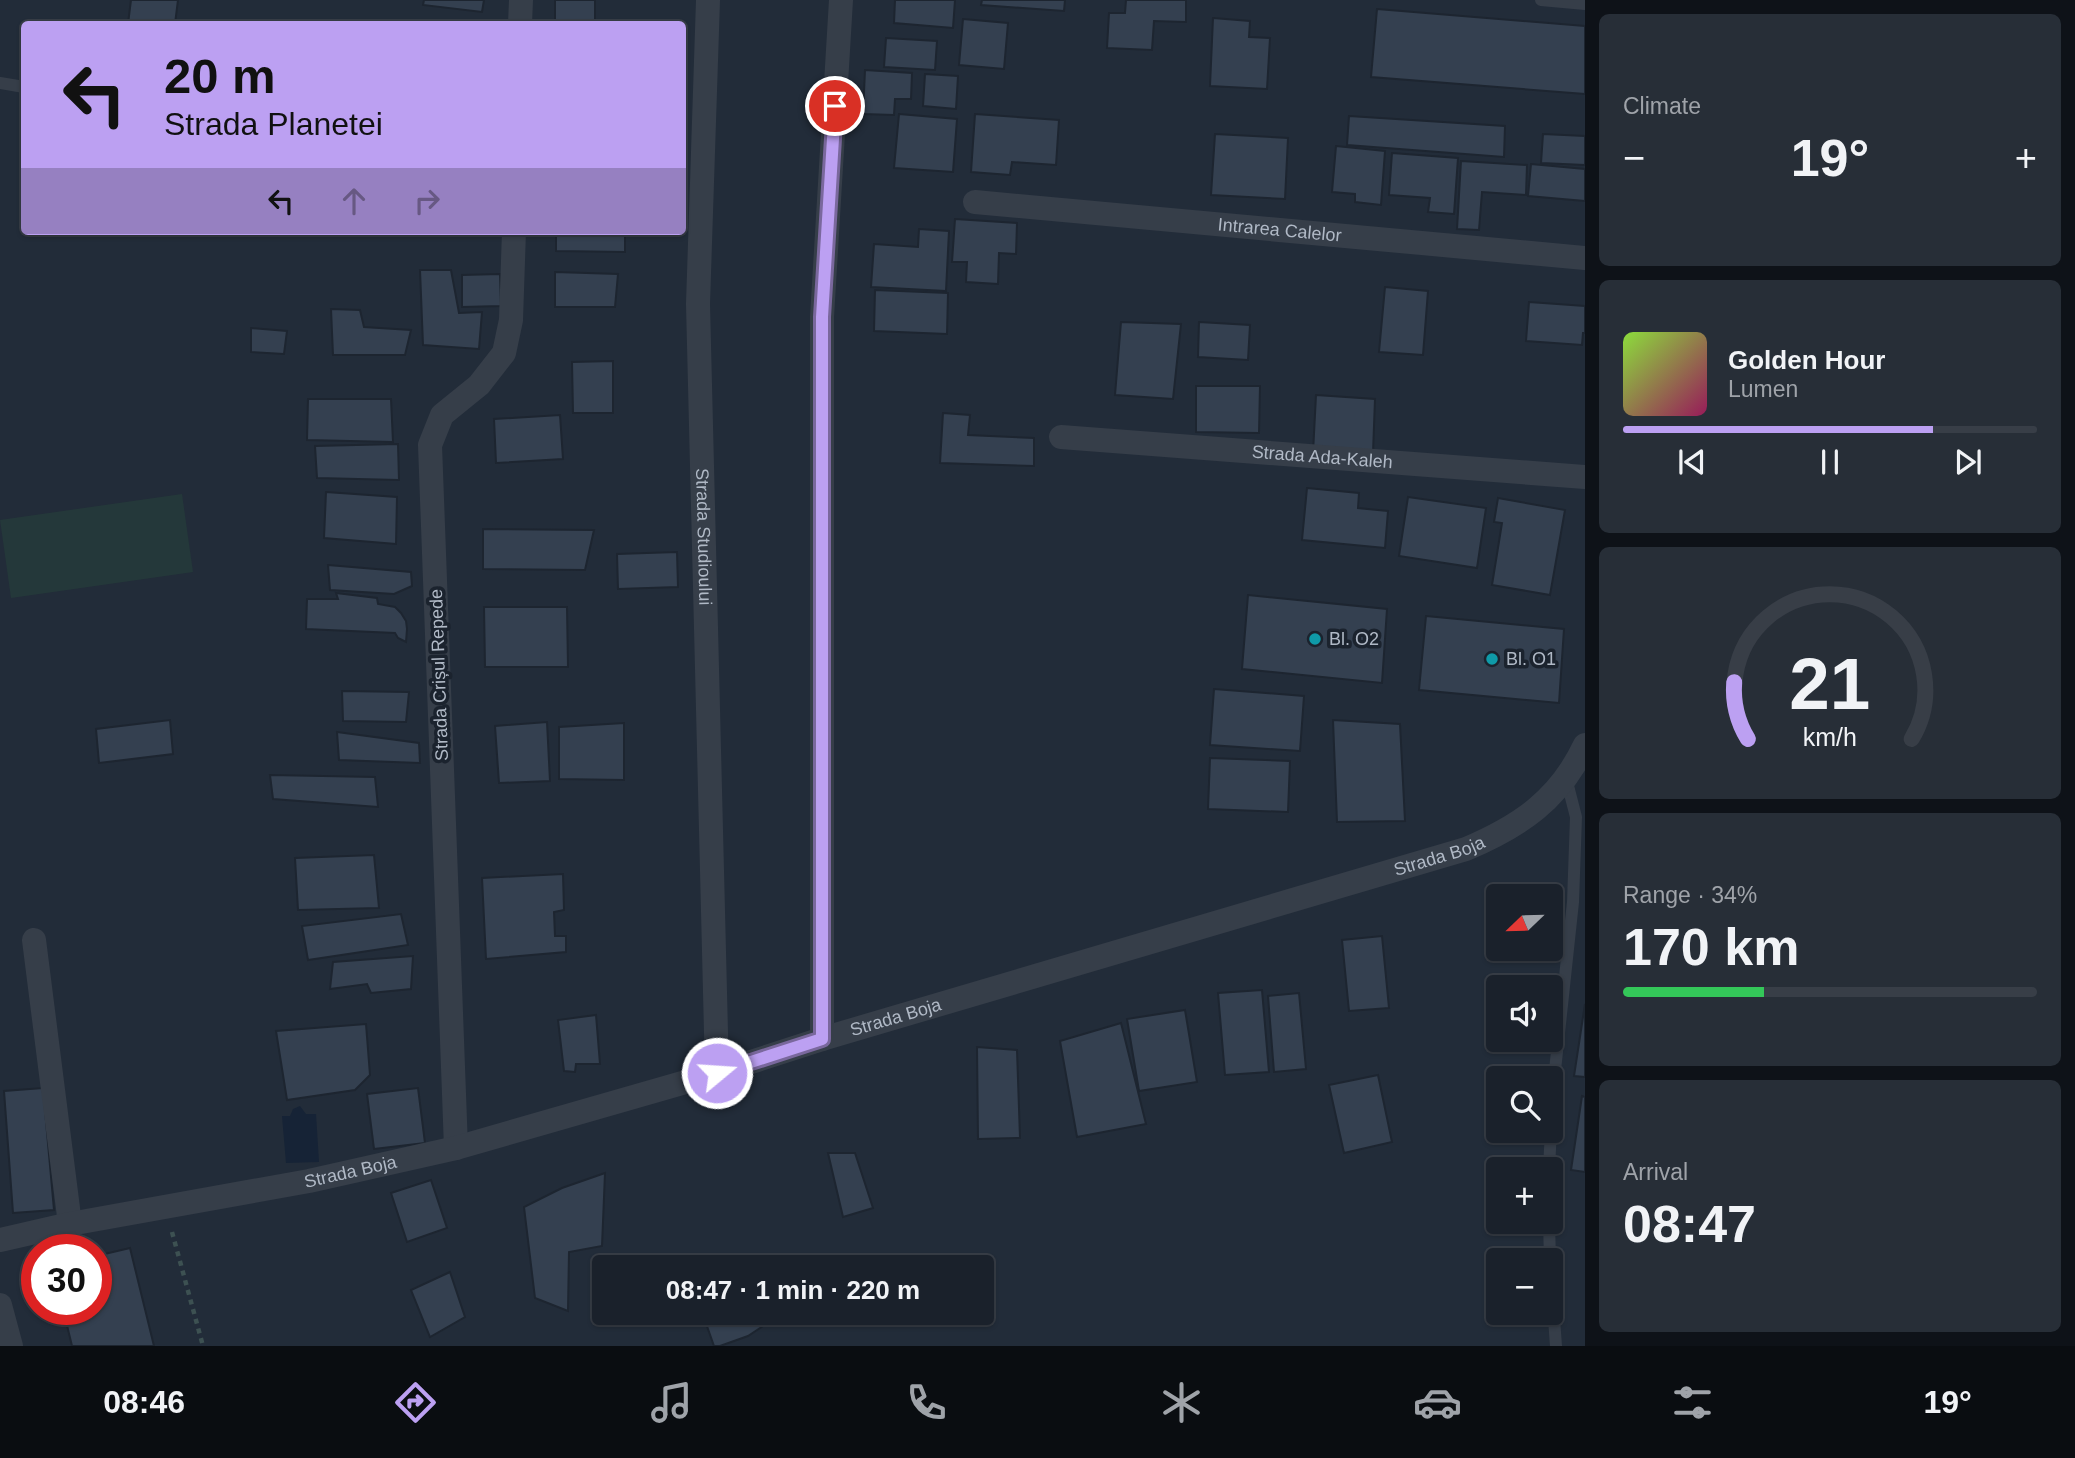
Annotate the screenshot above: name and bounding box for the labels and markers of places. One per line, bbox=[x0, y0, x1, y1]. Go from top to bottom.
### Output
pin bbox=[805, 76, 865, 136]
place label: Bl. O2 bbox=[1329, 629, 1379, 649]
marker: Bl. O2 bbox=[1307, 631, 1323, 647]
place label: Bl. O1 bbox=[1506, 649, 1556, 669]
marker: Bl. O1 bbox=[1484, 651, 1500, 667]

